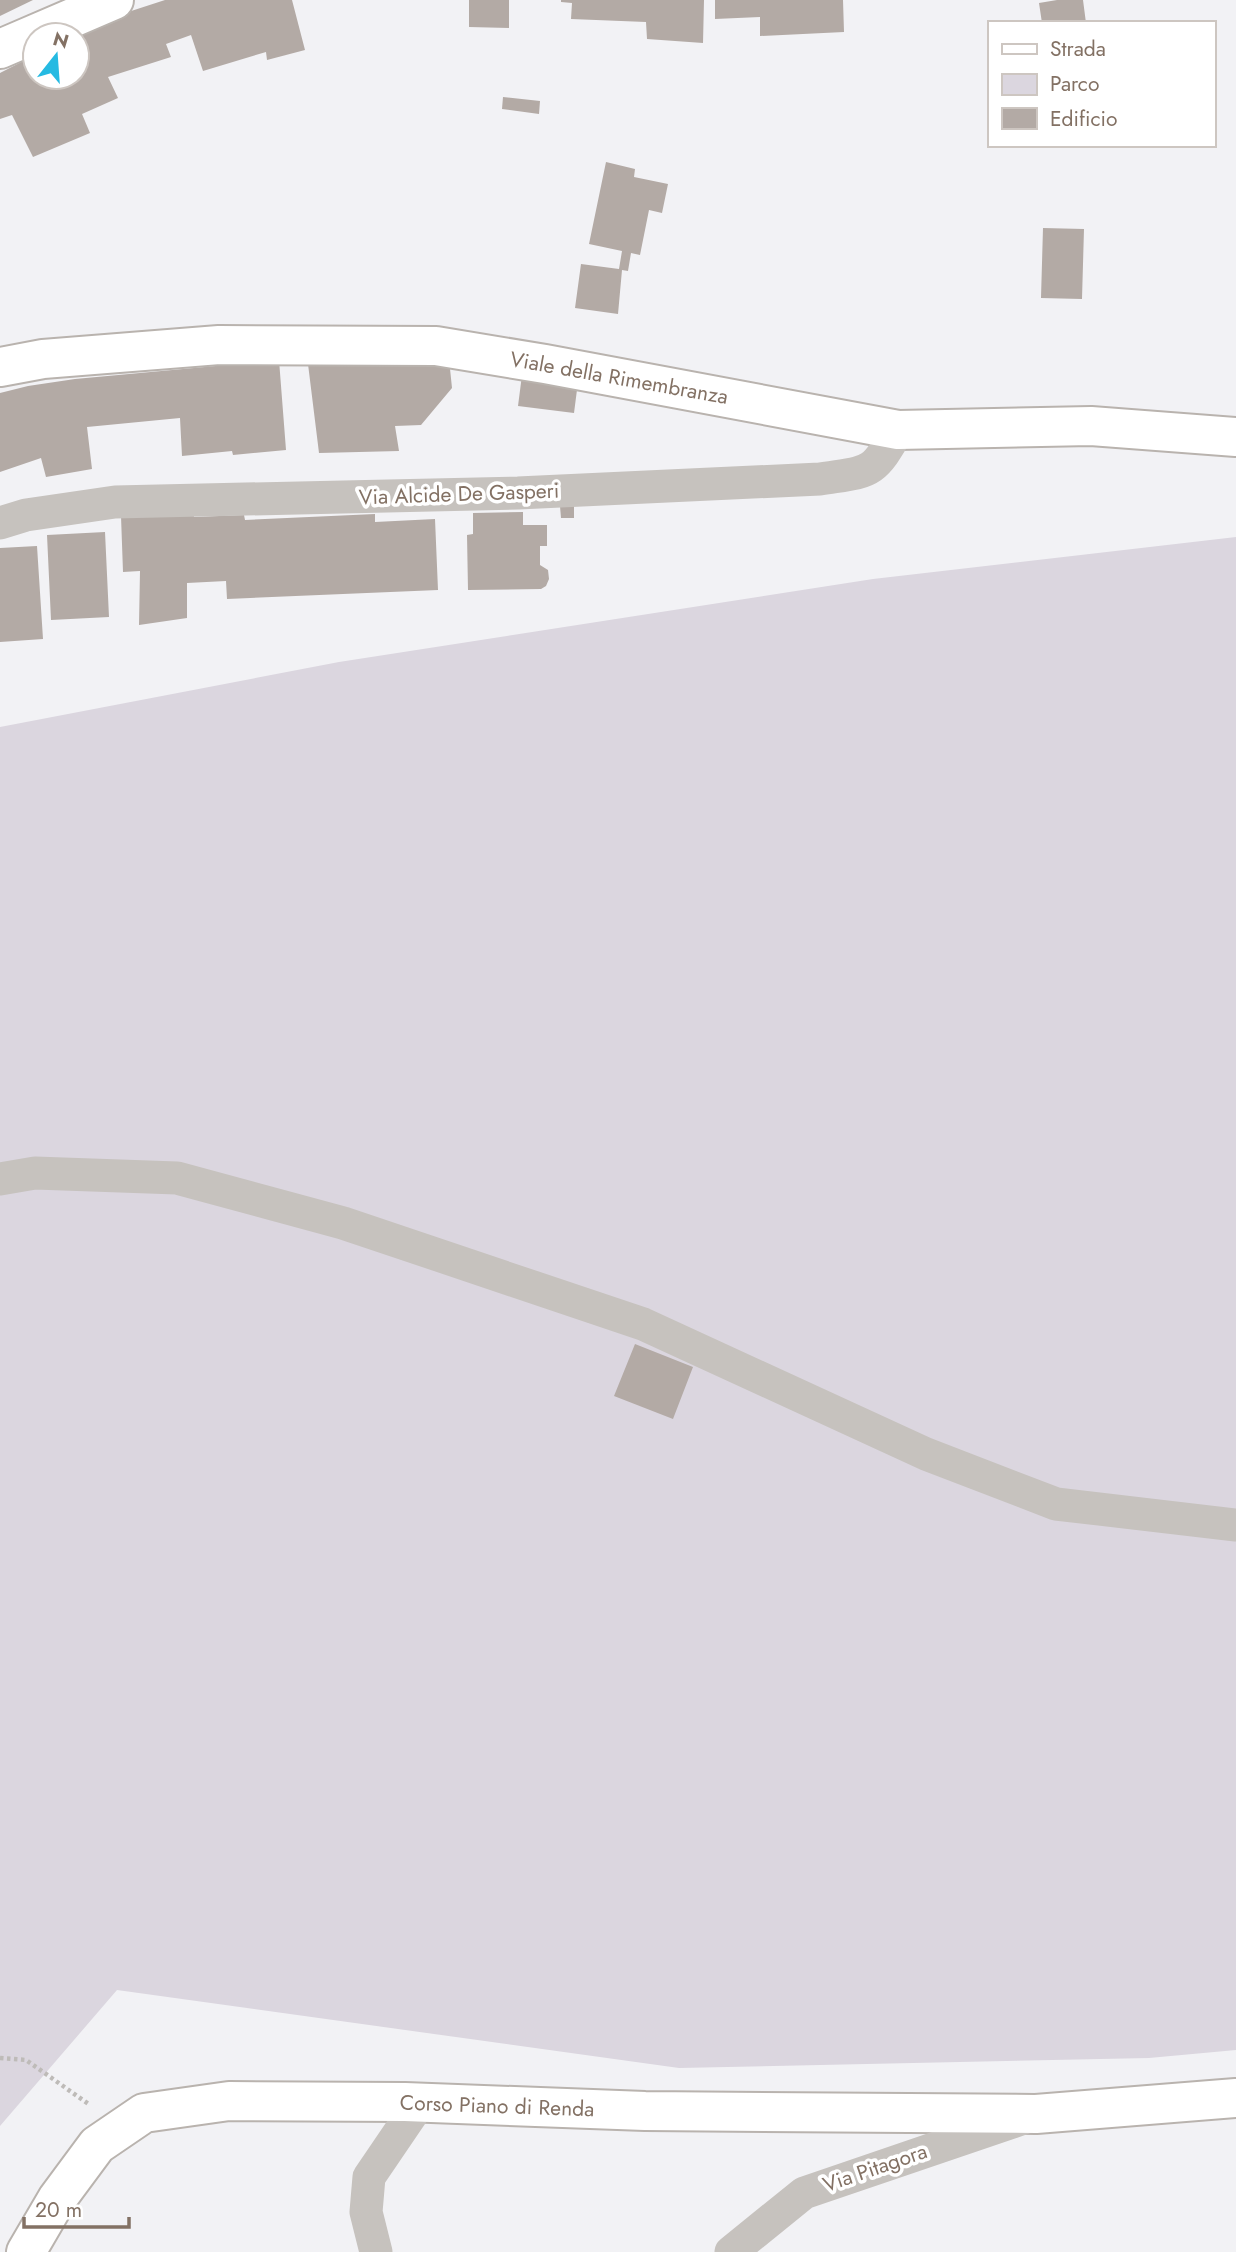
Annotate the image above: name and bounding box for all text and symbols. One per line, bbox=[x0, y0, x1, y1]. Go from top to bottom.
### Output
north arrow bbox=[21, 21, 91, 91]
legend bbox=[988, 21, 1215, 147]
text: N bbox=[50, 25, 72, 55]
text: Strada bbox=[1050, 34, 1106, 64]
text: Parco bbox=[1050, 69, 1099, 99]
text: Edificio bbox=[1050, 104, 1117, 134]
street label: Viale della Rimembranza bbox=[508, 344, 730, 412]
street label: Via Alcide De Gasperi bbox=[358, 476, 560, 512]
street label: Corso Piano di Renda bbox=[399, 2088, 595, 2124]
street label: Via Pitagora bbox=[819, 2136, 931, 2200]
scale bar bbox=[24, 2186, 130, 2230]
text: 20 m bbox=[35, 2195, 82, 2225]

